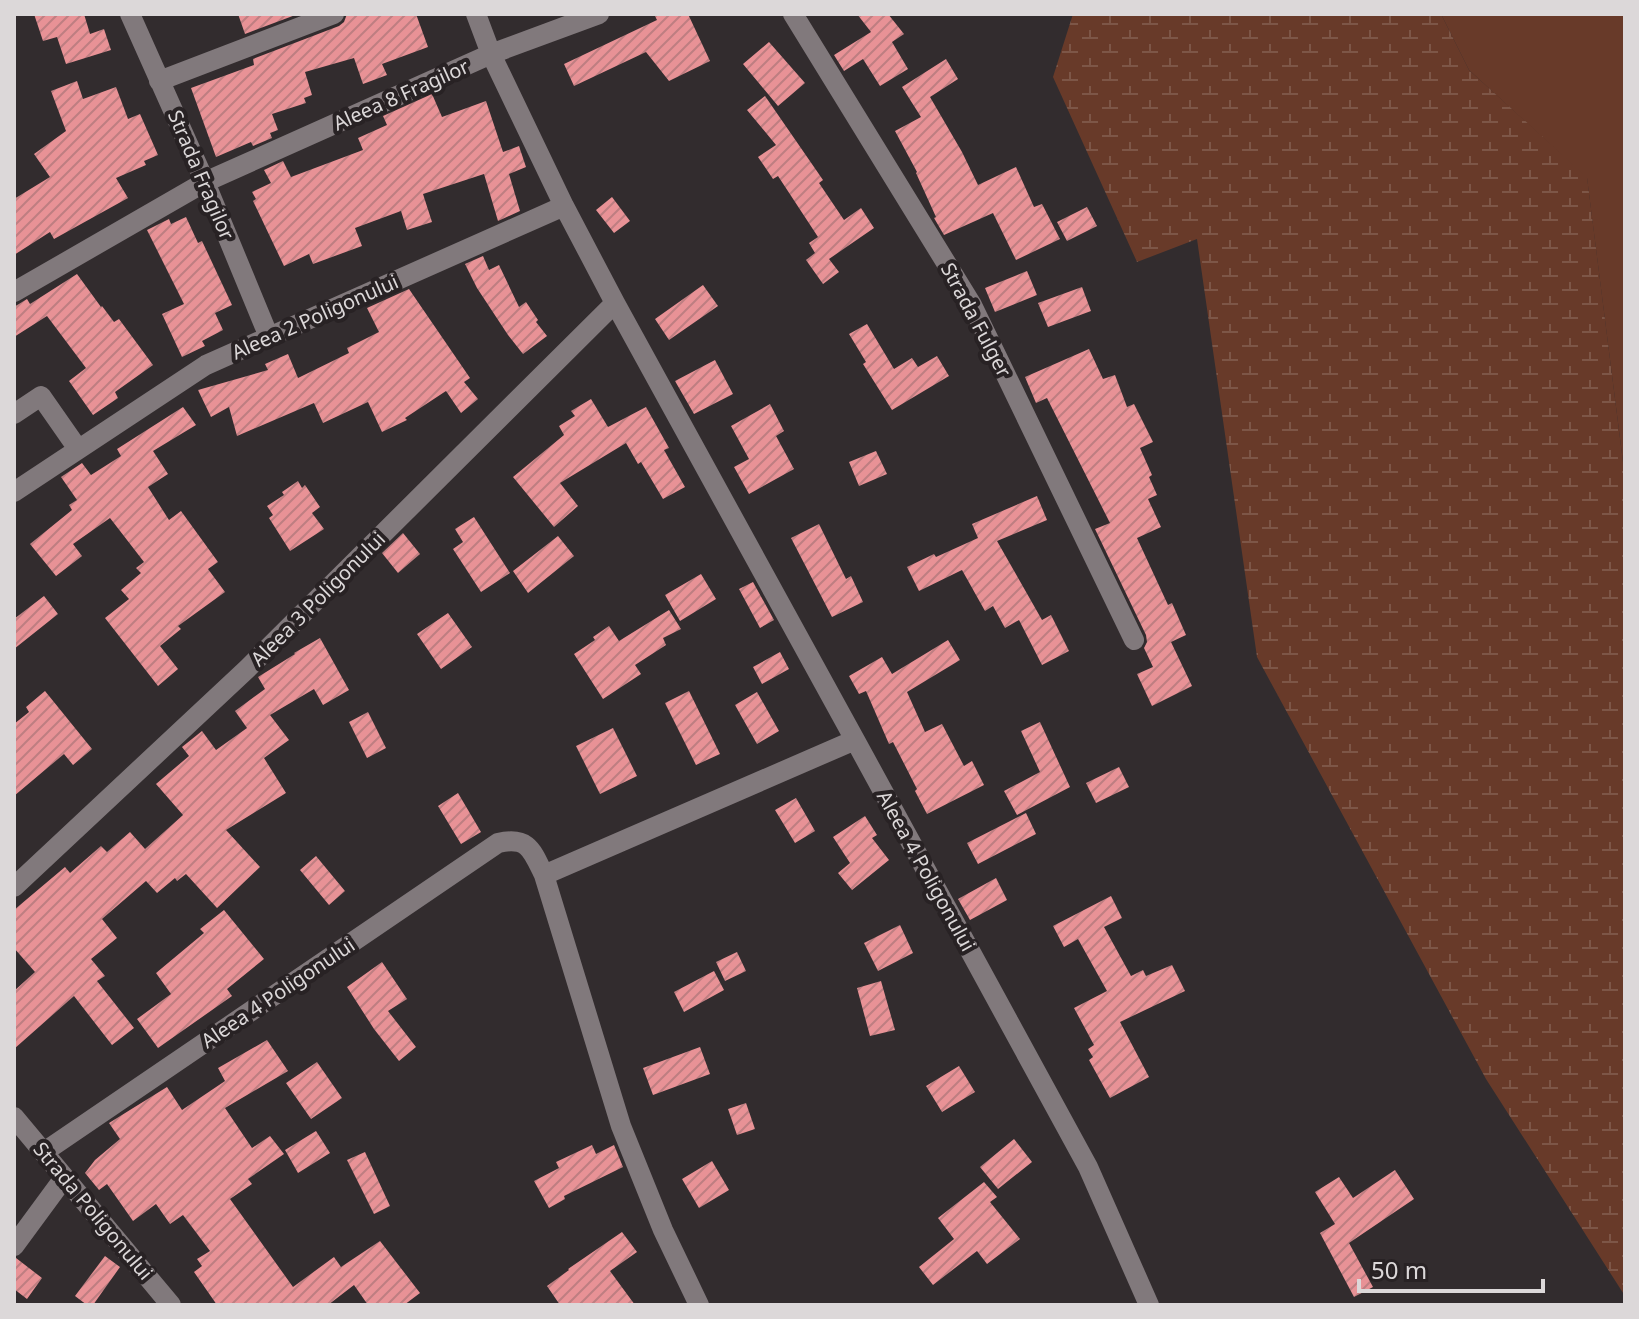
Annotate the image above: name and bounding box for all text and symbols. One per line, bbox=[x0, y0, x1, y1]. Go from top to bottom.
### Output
street label: Aleea 8 Fragilor bbox=[329, 53, 473, 137]
street label: Strada Fragilor bbox=[162, 106, 241, 244]
street label: Strada Fulger bbox=[935, 258, 1018, 382]
street label: Aleea 2 Poligonului bbox=[227, 268, 402, 365]
street label: Aleea 3 Poligonului bbox=[244, 525, 391, 672]
street label: Aleea 4 Poligonului bbox=[871, 786, 982, 956]
street label: Aleea 4 Poligonului bbox=[196, 931, 360, 1054]
street label: Strada Poligonului bbox=[28, 1136, 159, 1285]
scale bar bbox=[1359, 1243, 1543, 1293]
text: 50 m bbox=[1371, 1253, 1427, 1286]

